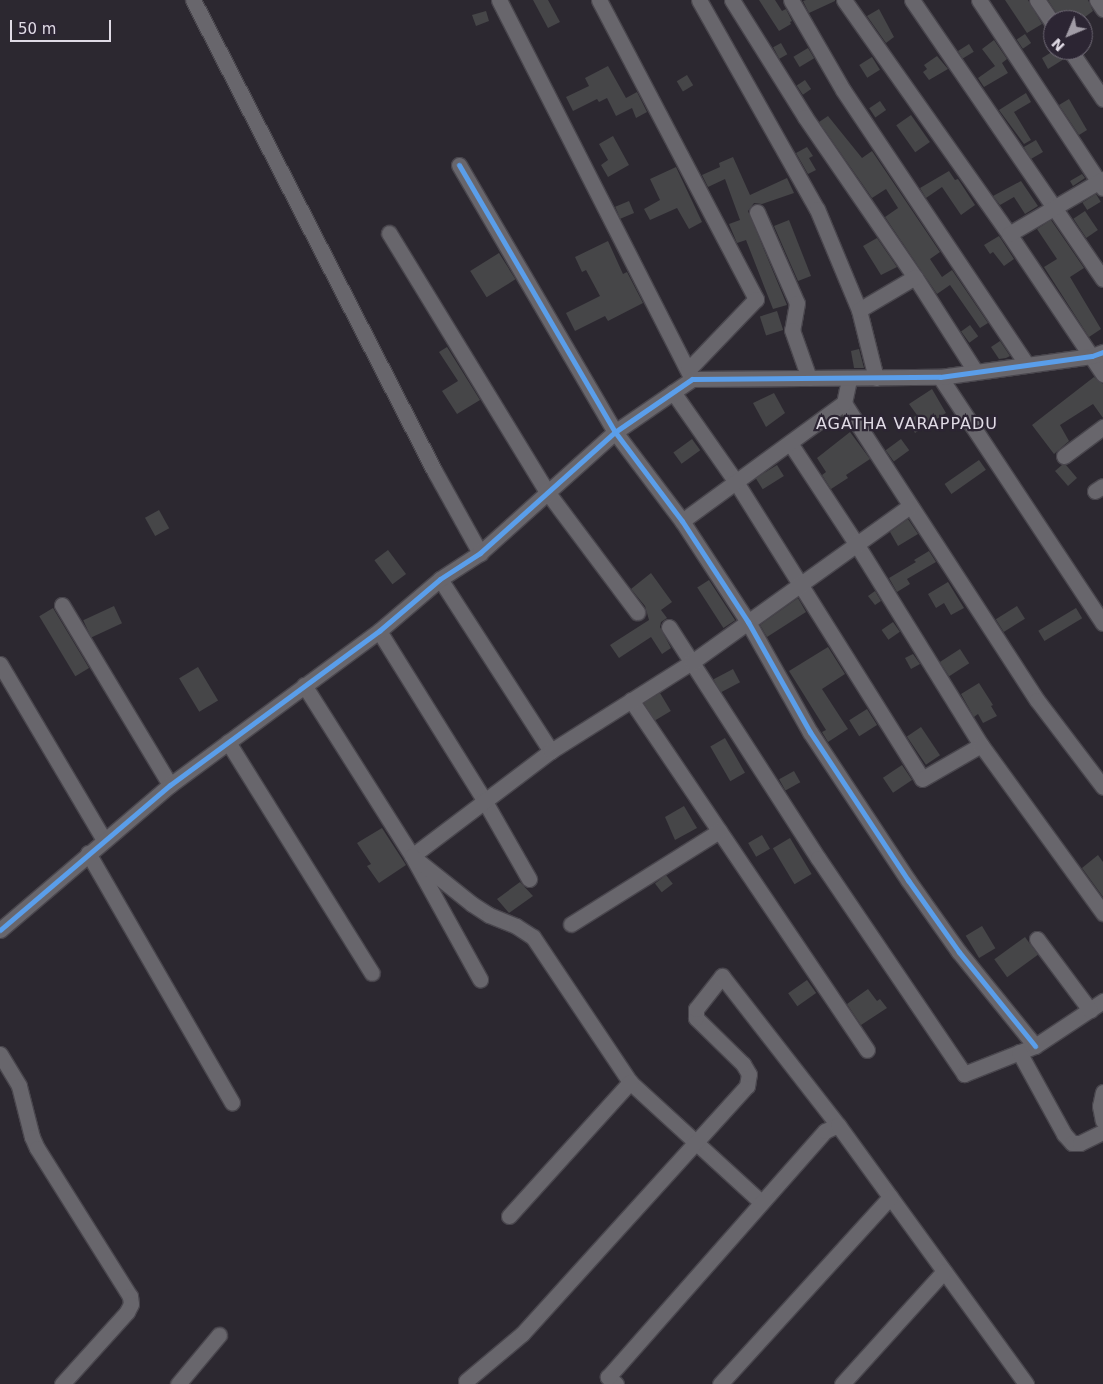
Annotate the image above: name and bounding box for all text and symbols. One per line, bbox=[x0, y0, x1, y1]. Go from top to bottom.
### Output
scale bar bbox=[12, 10, 114, 42]
north arrow bbox=[1043, 10, 1093, 60]
text: 50 m bbox=[18, 20, 56, 38]
text: N bbox=[1048, 35, 1068, 55]
district label: AGATHA VARAPPADU bbox=[814, 414, 1000, 434]

